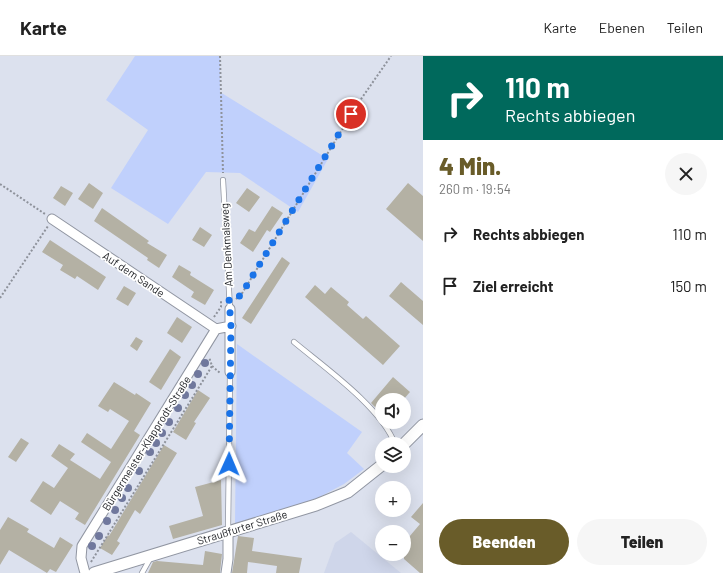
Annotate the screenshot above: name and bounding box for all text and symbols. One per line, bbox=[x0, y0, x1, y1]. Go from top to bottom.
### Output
text: Karte bbox=[20, 16, 67, 39]
text: Karte bbox=[543, 19, 577, 36]
text: Ebenen bbox=[599, 19, 645, 36]
text: Teilen bbox=[667, 19, 703, 36]
text: 110 m bbox=[505, 70, 570, 104]
icon: right bbox=[439, 72, 491, 124]
pin bbox=[334, 97, 368, 131]
icon: arrive bbox=[340, 103, 362, 125]
text: Rechts abbiegen bbox=[505, 104, 635, 126]
text: 4 Min. bbox=[439, 151, 502, 180]
button: close bbox=[665, 153, 707, 195]
text: 260 m · 19:54 bbox=[439, 181, 511, 197]
street label: Am Denkmalsweg bbox=[217, 203, 235, 287]
icon: right bbox=[439, 223, 461, 245]
text: Rechts abbiegen bbox=[473, 225, 584, 243]
text: 110 m bbox=[673, 225, 707, 243]
street label: Auf dem Sande bbox=[101, 249, 167, 299]
icon: arrive bbox=[439, 275, 461, 297]
text: Ziel erreicht bbox=[473, 277, 554, 295]
text: 150 m bbox=[670, 277, 707, 295]
street label: Bürgermeister-Klapprodt-Straße bbox=[99, 373, 193, 513]
map controls bbox=[375, 393, 411, 561]
button: sound bbox=[375, 393, 411, 429]
button: layers bbox=[375, 437, 411, 473]
position arrow bbox=[208, 443, 250, 485]
button: + bbox=[375, 481, 411, 517]
street label: Straußfurter Straße bbox=[195, 507, 289, 547]
button: Beenden bbox=[439, 519, 569, 565]
button: Teilen bbox=[577, 519, 707, 565]
button: − bbox=[375, 525, 411, 561]

